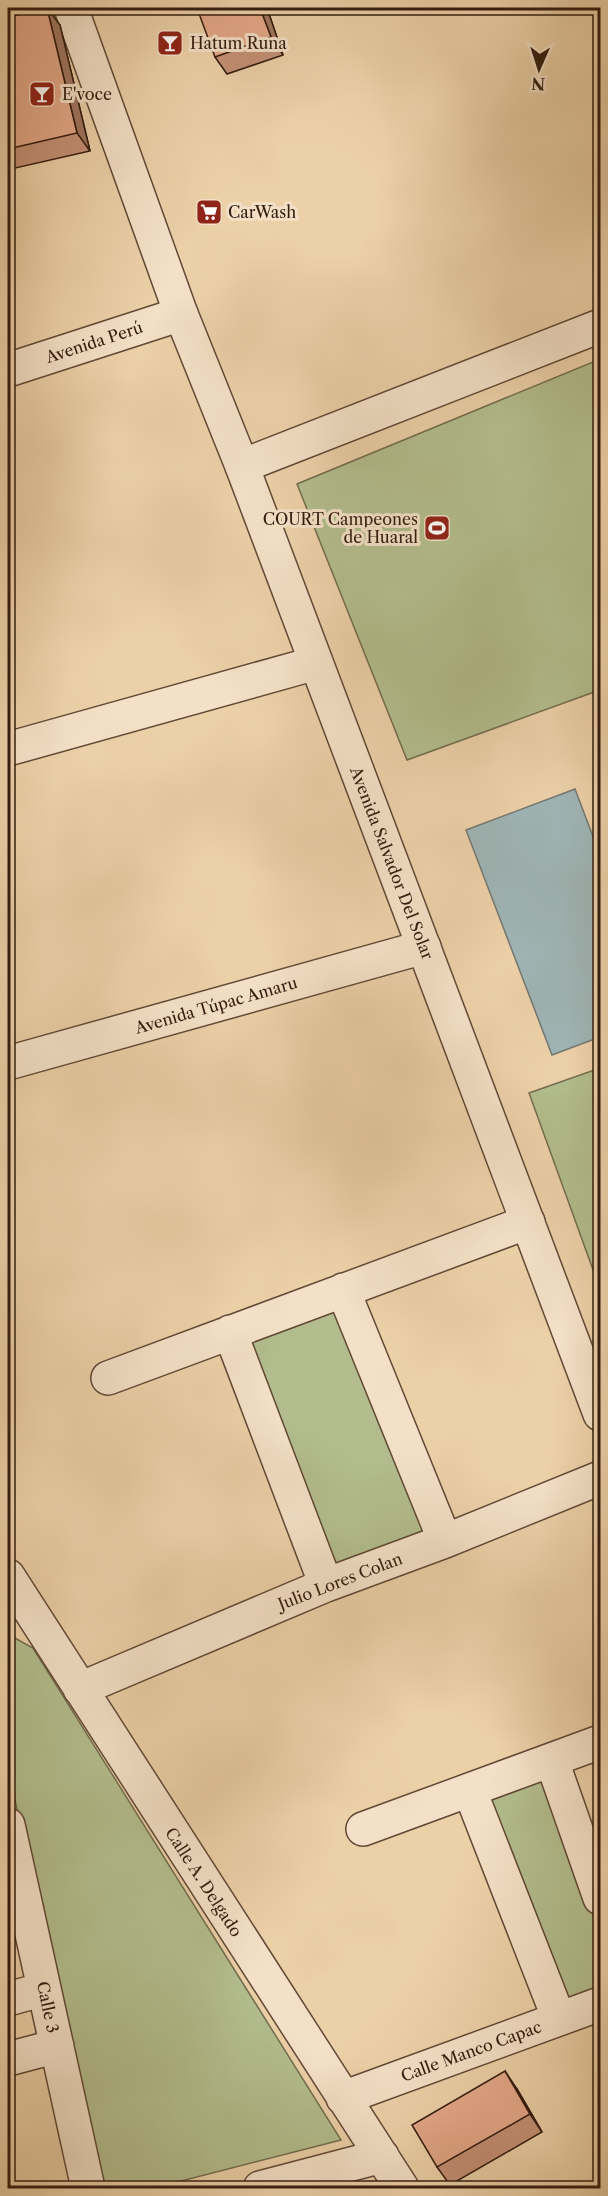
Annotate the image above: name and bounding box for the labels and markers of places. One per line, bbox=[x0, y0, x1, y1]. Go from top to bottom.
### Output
bar icon: Hatum Runa bbox=[155, 28, 185, 58]
place label: Hatum Runa bbox=[190, 33, 287, 53]
bar icon: E'voce bbox=[27, 79, 57, 109]
place label: E'voce bbox=[62, 84, 112, 104]
supermarket icon: CarWash bbox=[194, 197, 224, 227]
place label: CarWash bbox=[228, 202, 296, 222]
place label: COURT Campeones de Huaral bbox=[263, 509, 418, 547]
sports icon: COURT Campeones de Huaral bbox=[422, 513, 452, 543]

